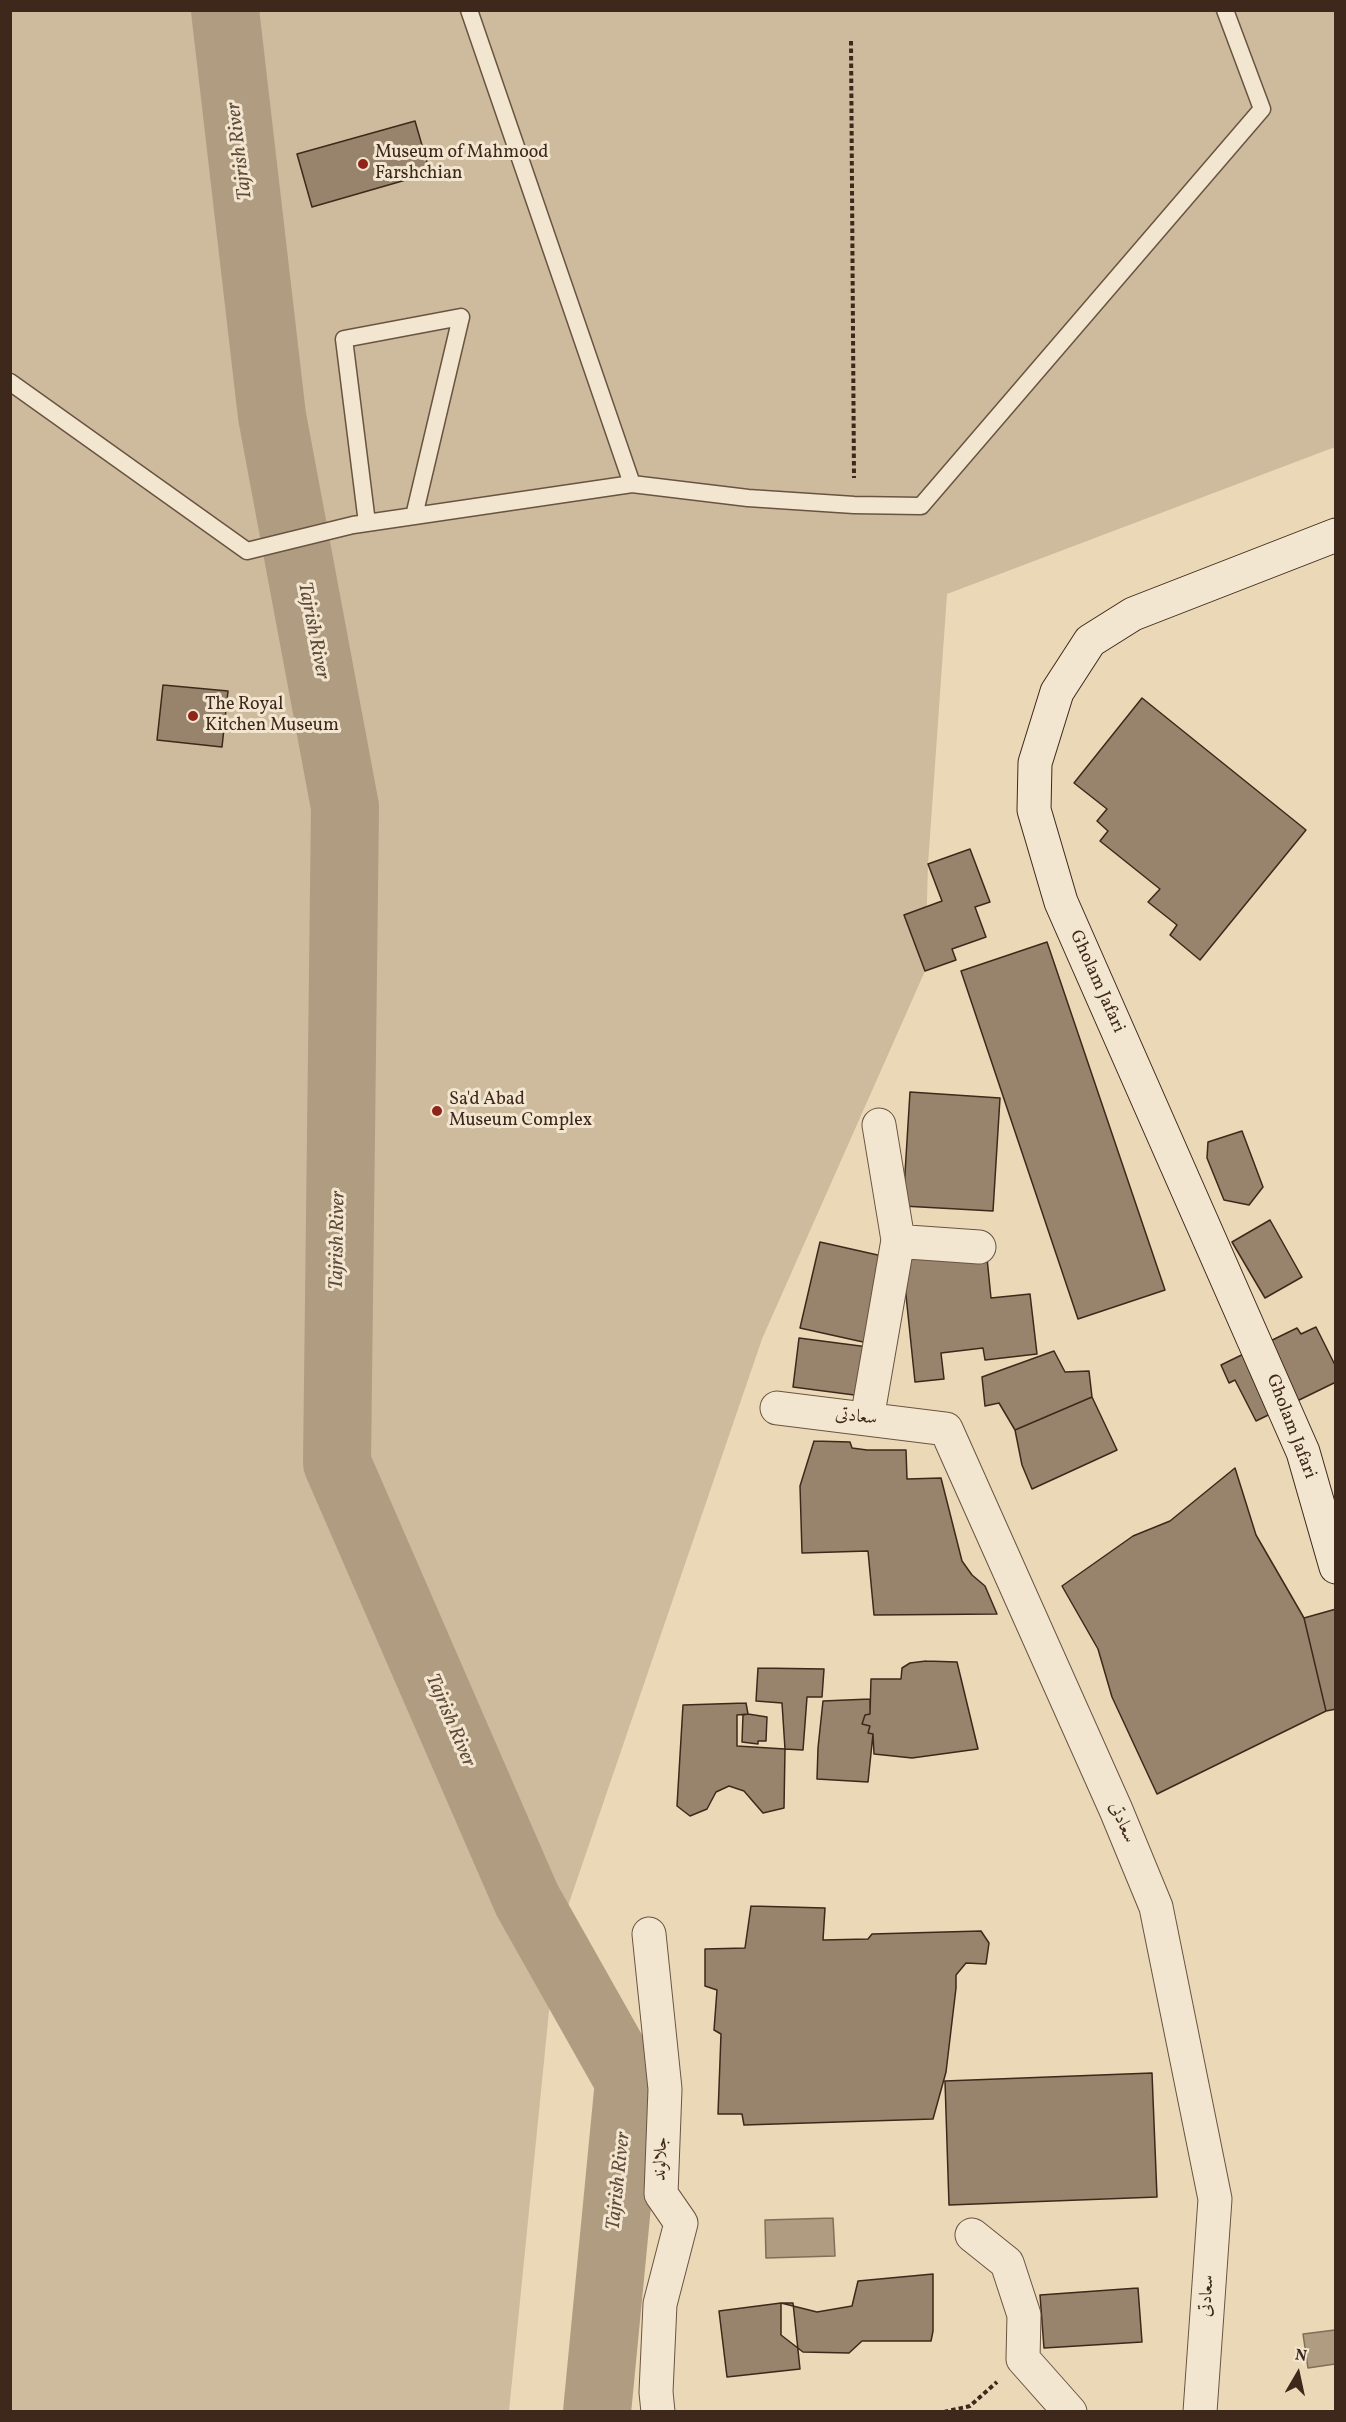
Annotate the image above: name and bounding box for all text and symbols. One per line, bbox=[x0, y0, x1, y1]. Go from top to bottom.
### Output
water label: Tajrish River bbox=[223, 100, 259, 202]
place label: Museum of Mahmood Farshchian bbox=[375, 143, 548, 186]
marker: Museum of Mahmood Farshchian bbox=[356, 157, 370, 171]
water label: Tajrish River bbox=[291, 580, 333, 682]
place label: The Royal Kitchen Museum bbox=[205, 695, 339, 738]
marker: The Royal Kitchen Museum bbox=[186, 709, 200, 723]
street label: Gholam Jafari bbox=[1064, 927, 1128, 1037]
place label: Sa'd Abad Museum Complex bbox=[449, 1090, 592, 1132]
marker: Sa'd Abad Museum Complex bbox=[430, 1104, 444, 1118]
water label: Tajrish River bbox=[326, 1190, 352, 1290]
street label: Gholam Jafari bbox=[1260, 1372, 1320, 1482]
street label: سعادتی bbox=[834, 1405, 878, 1431]
water label: Tajrish River bbox=[419, 1671, 479, 1771]
street label: سعادتی bbox=[1103, 1799, 1139, 1847]
water label: Tajrish River bbox=[603, 2131, 637, 2231]
street label: جلالوند bbox=[650, 2136, 674, 2182]
street label: سعادتی bbox=[1196, 2274, 1220, 2318]
north arrow bbox=[1268, 2344, 1328, 2404]
text: N bbox=[1293, 2344, 1308, 2368]

